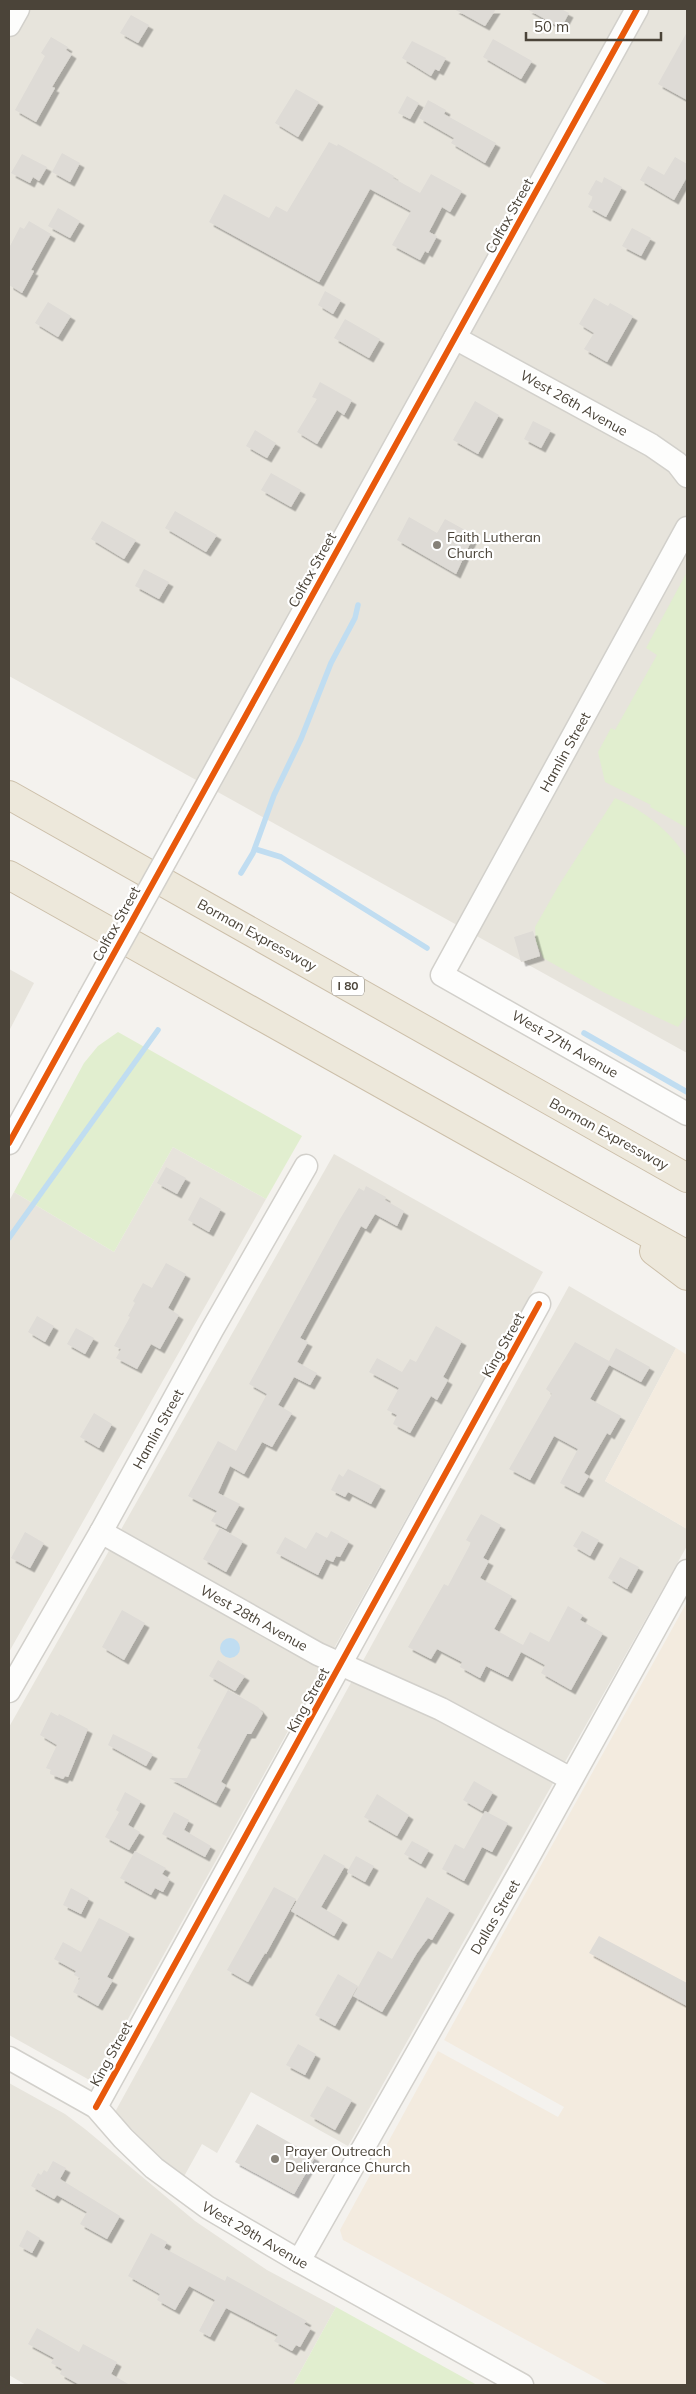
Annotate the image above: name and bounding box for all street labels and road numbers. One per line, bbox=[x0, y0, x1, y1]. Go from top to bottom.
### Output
street label: Colfax Street bbox=[481, 175, 537, 257]
street label: West 26th Avenue bbox=[517, 366, 631, 440]
street label: Colfax Street bbox=[284, 529, 340, 611]
street label: Hamlin Street bbox=[536, 709, 594, 795]
street label: Colfax Street bbox=[88, 883, 144, 965]
street label: Borman Expressway bbox=[194, 895, 320, 975]
road number: I 80 bbox=[332, 976, 364, 996]
street label: West 27th Avenue bbox=[508, 1006, 622, 1082]
street label: Borman Expressway bbox=[546, 1094, 672, 1174]
street label: King Street bbox=[478, 1309, 528, 1381]
street label: Hamlin Street bbox=[129, 1386, 187, 1472]
street label: West 28th Avenue bbox=[197, 1581, 311, 1655]
street label: King Street bbox=[283, 1664, 333, 1736]
street label: Dallas Street bbox=[466, 1876, 524, 1958]
street label: King Street bbox=[86, 2018, 136, 2090]
street label: West 29th Avenue bbox=[198, 2197, 312, 2273]

